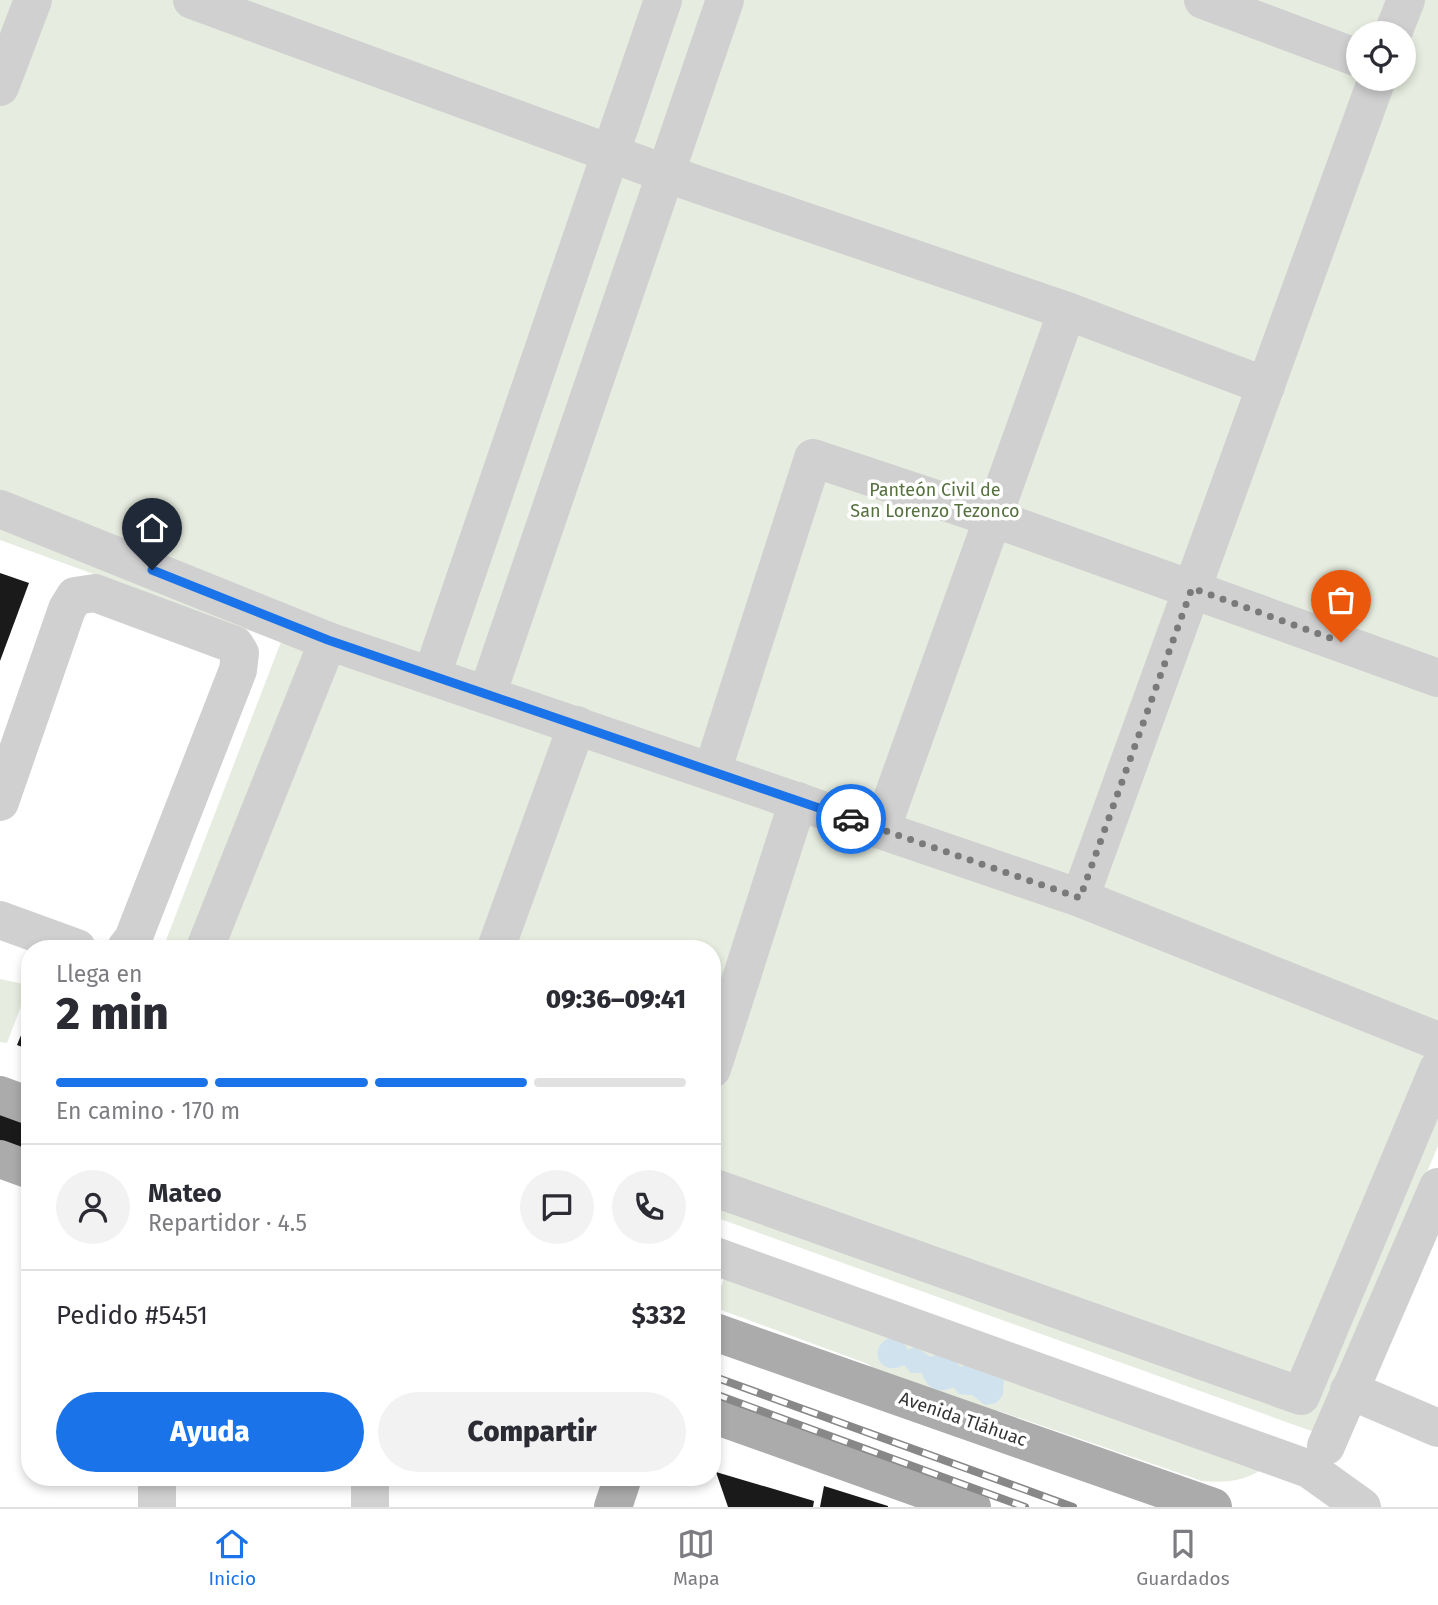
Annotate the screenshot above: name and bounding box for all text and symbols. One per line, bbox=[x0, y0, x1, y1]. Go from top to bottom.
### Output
map controls bbox=[1346, 21, 1416, 91]
button: locate bbox=[1346, 21, 1416, 91]
park label: Panteón Civil de San Lorenzo Tezonco bbox=[850, 479, 1020, 522]
pin bbox=[122, 498, 182, 570]
icon: home bbox=[133, 509, 171, 547]
pin bbox=[1311, 570, 1371, 642]
icon: bag bbox=[1322, 581, 1360, 619]
courier bbox=[816, 784, 886, 854]
icon: car bbox=[832, 800, 870, 838]
text: Llega en bbox=[56, 960, 142, 988]
text: 09:36–09:41 bbox=[546, 984, 686, 1015]
text: 2 min bbox=[56, 986, 169, 1041]
text: En camino · 170 m bbox=[56, 1097, 240, 1125]
button: person bbox=[56, 1170, 130, 1244]
button: chat bbox=[520, 1170, 594, 1244]
button: phone bbox=[612, 1170, 686, 1244]
text: Mateo bbox=[148, 1178, 222, 1209]
text: Repartidor · 4.5 bbox=[148, 1209, 307, 1237]
text: Pedido #5451 bbox=[56, 1300, 208, 1331]
text: $332 bbox=[632, 1300, 686, 1331]
street label: Avenida Tláhuac bbox=[896, 1387, 1030, 1451]
button: Ayuda bbox=[56, 1392, 364, 1472]
button: Compartir bbox=[378, 1392, 686, 1472]
tab: Inicio bbox=[208, 1525, 256, 1590]
tab: Mapa bbox=[673, 1525, 719, 1590]
tab: Guardados bbox=[1136, 1525, 1230, 1590]

